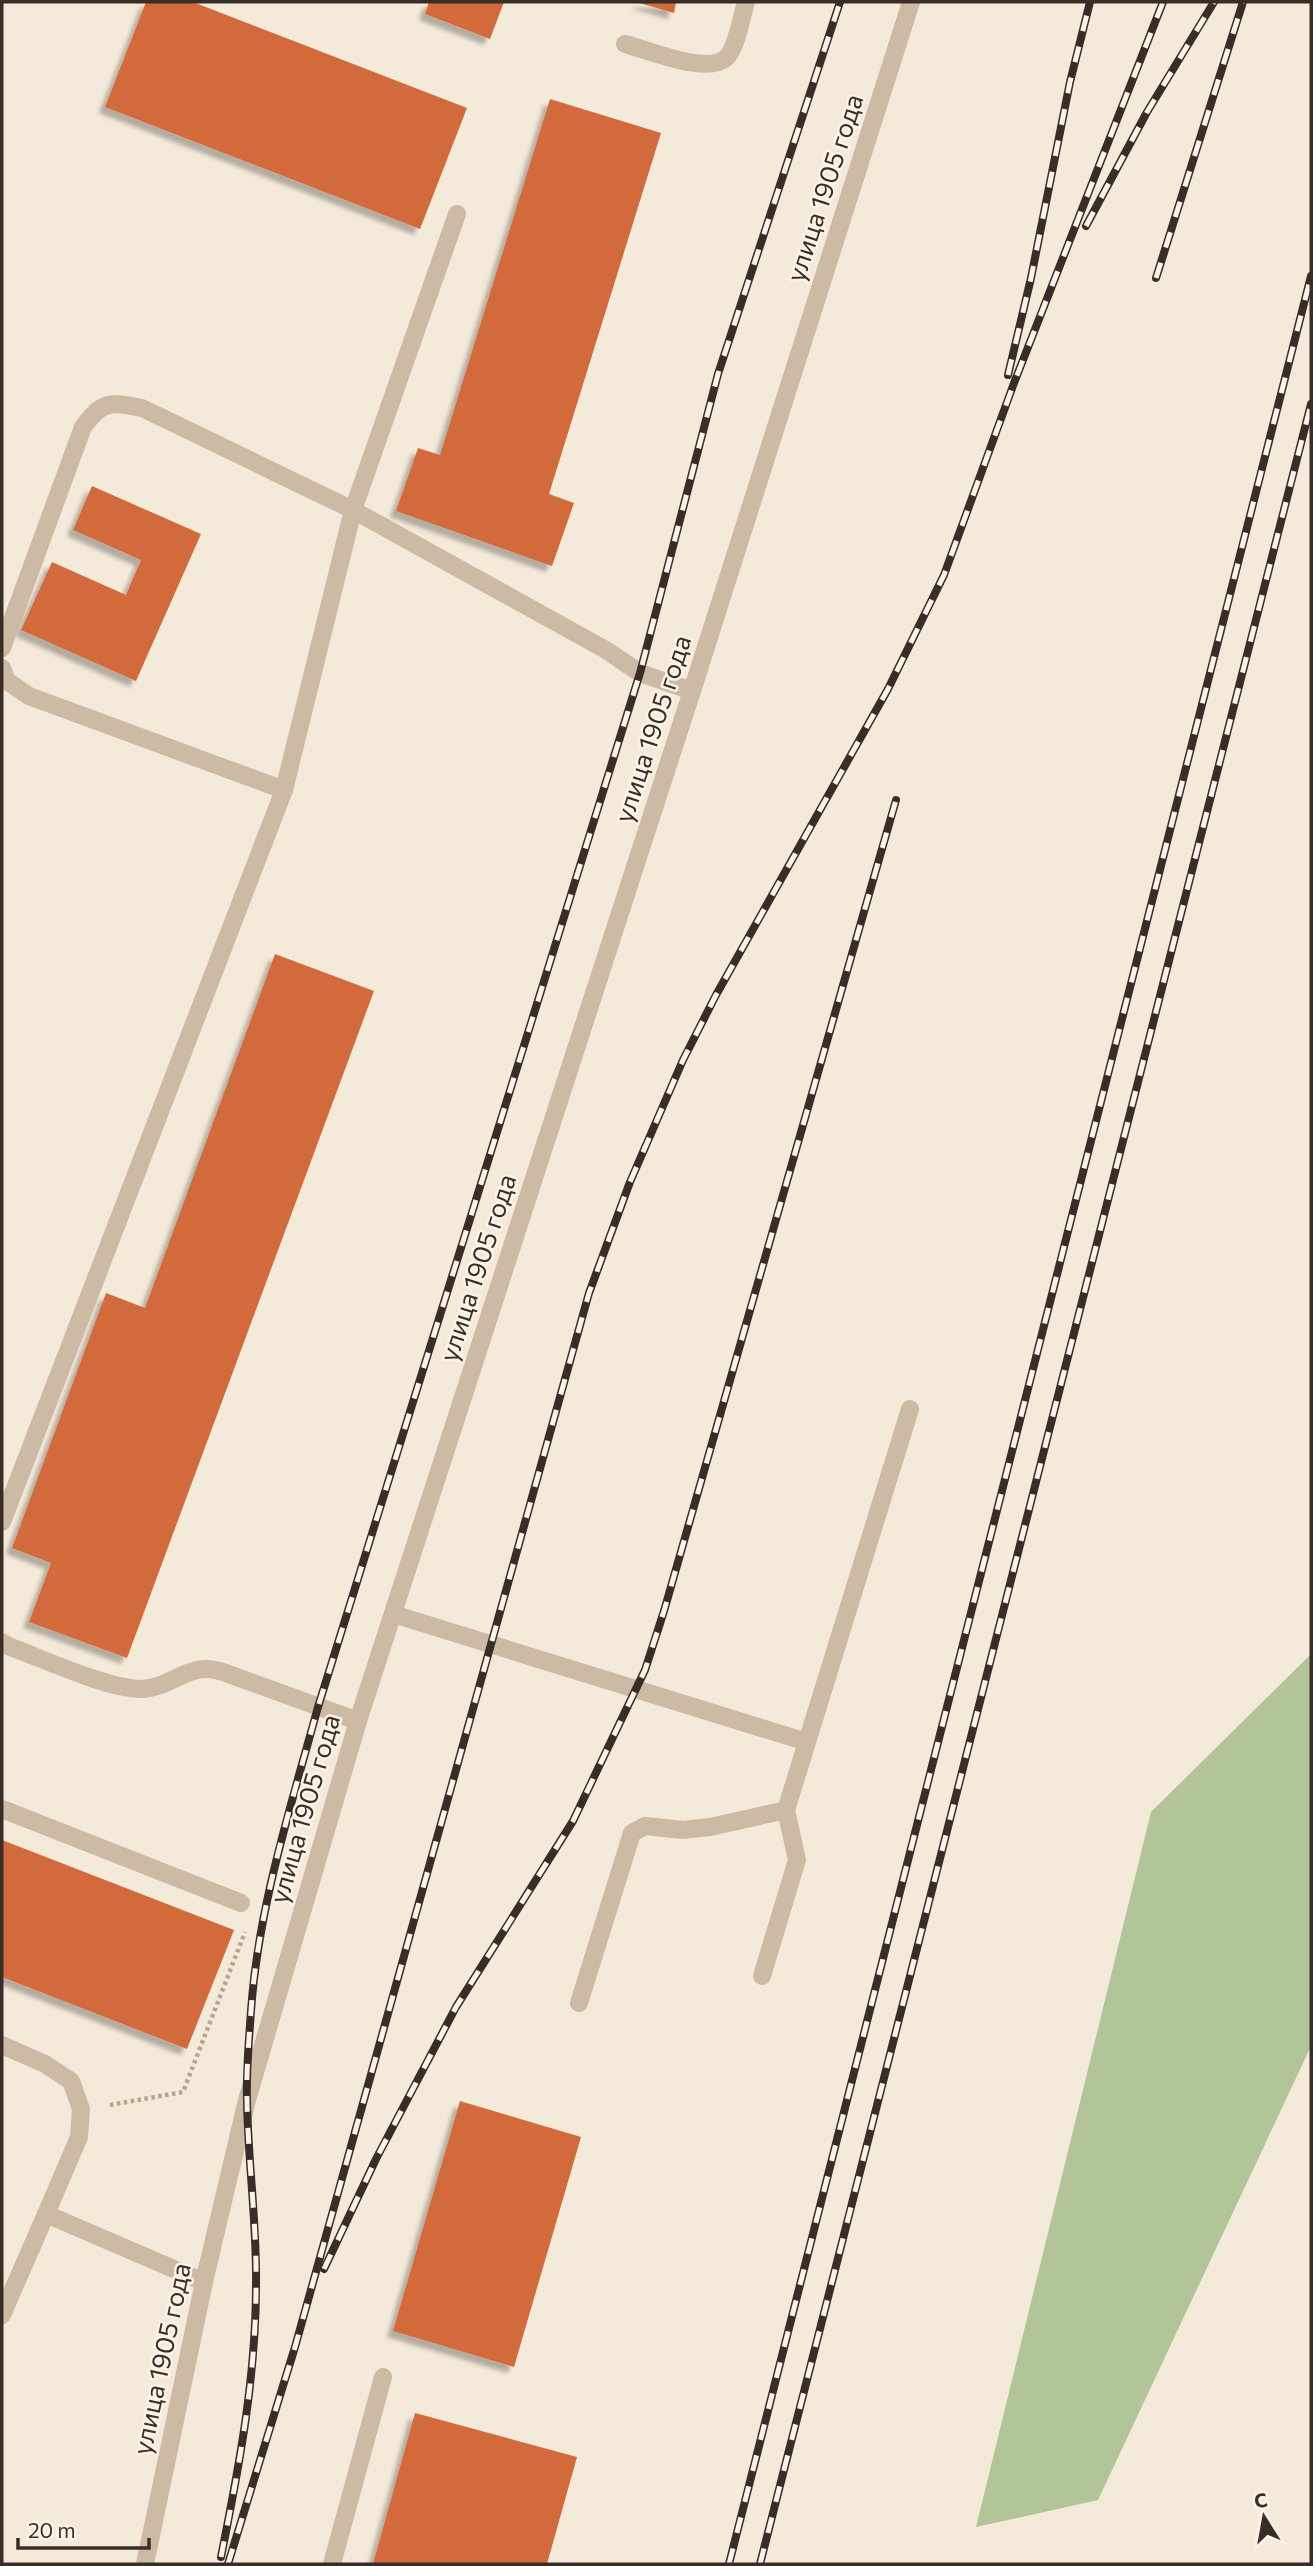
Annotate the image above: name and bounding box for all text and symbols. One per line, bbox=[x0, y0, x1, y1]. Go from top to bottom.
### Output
street label: улица 1905 года bbox=[779, 90, 868, 285]
street label: улица 1905 года bbox=[607, 631, 696, 826]
street label: улица 1905 года bbox=[432, 1170, 521, 1365]
street label: улица 1905 года bbox=[262, 1711, 345, 1907]
street label: улица 1905 года bbox=[125, 2260, 196, 2457]
north arrow bbox=[1229, 2482, 1299, 2552]
text: С bbox=[1252, 2487, 1269, 2512]
scale bar bbox=[18, 2506, 149, 2550]
text: 20 m bbox=[28, 2517, 76, 2542]

